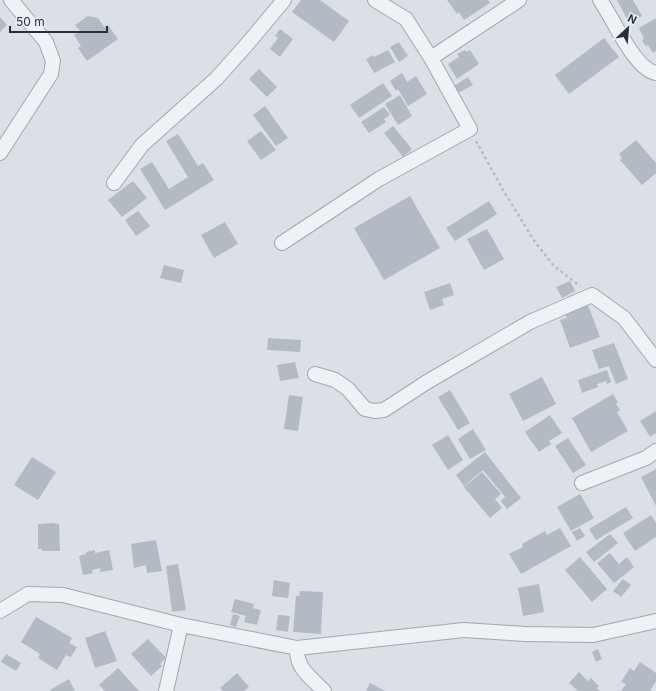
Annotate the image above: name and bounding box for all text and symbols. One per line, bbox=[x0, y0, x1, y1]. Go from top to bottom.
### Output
scale bar bbox=[10, 8, 107, 34]
north arrow bbox=[608, 8, 648, 48]
text: N bbox=[626, 11, 639, 27]
text: 50 m bbox=[16, 14, 45, 29]

